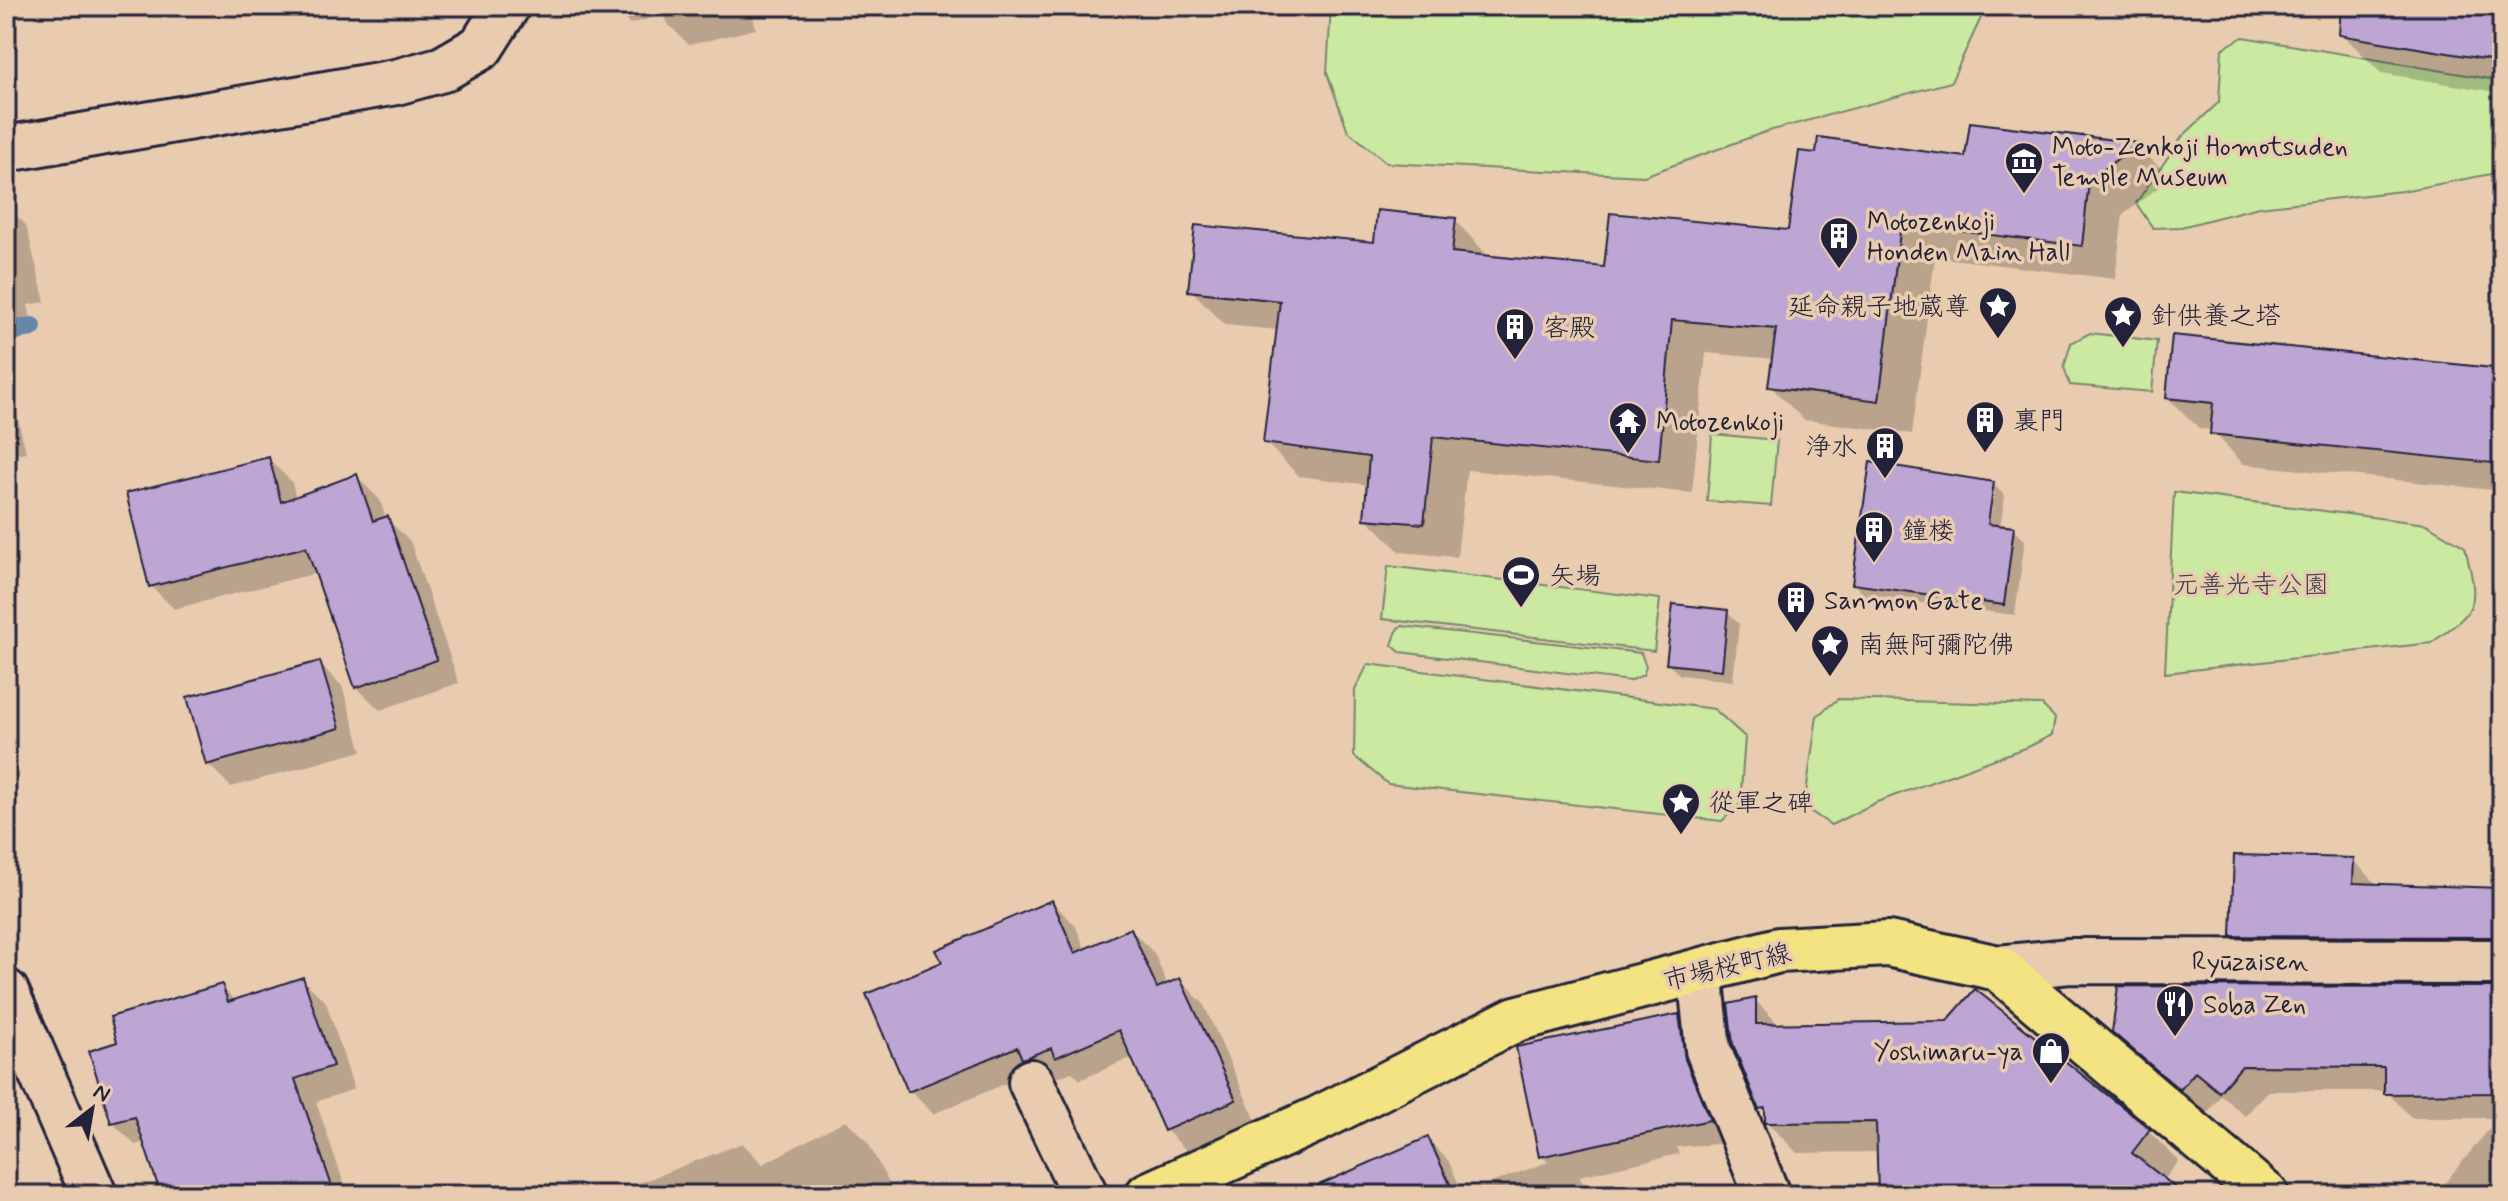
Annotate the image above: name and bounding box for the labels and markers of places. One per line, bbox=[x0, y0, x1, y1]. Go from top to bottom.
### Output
place label: Moto-Zenkoji Homotsuden Temple Museum bbox=[2052, 131, 2348, 195]
museum icon: Moto-Zenkoji Homotsuden Temple Museum bbox=[2003, 140, 2045, 195]
place label: Motozenkoji Honden Main Hall bbox=[1867, 206, 2070, 270]
building icon: Motozenkoji Honden Main Hall bbox=[1818, 215, 1860, 270]
place icon: 延命親子地蔵尊 bbox=[1977, 285, 2019, 340]
place label: 延命親子地蔵尊 bbox=[1788, 291, 1970, 325]
place icon: 針供養之塔 bbox=[2102, 294, 2144, 349]
place label: 針供養之塔 bbox=[2151, 300, 2281, 334]
building icon: 客殿 bbox=[1494, 306, 1536, 361]
place label: 客殿 bbox=[1543, 312, 1595, 346]
building icon: 裏門 bbox=[1964, 399, 2006, 454]
temple icon: Motozenkoji bbox=[1607, 400, 1649, 455]
place label: 裏門 bbox=[2013, 405, 2065, 439]
place label: Motozenkoji bbox=[1656, 406, 1784, 440]
building icon: 浄水 bbox=[1864, 425, 1906, 480]
place label: 浄水 bbox=[1805, 431, 1857, 465]
building icon: 鐘楼 bbox=[1853, 509, 1895, 564]
place label: 鐘楼 bbox=[1902, 515, 1954, 549]
sports icon: 矢場 bbox=[1500, 554, 1542, 609]
place label: 矢場 bbox=[1549, 560, 1601, 594]
building icon: Sanmon Gate bbox=[1775, 579, 1817, 634]
place label: Sanmon Gate bbox=[1824, 585, 1983, 619]
place icon: 南無阿彌陀佛 bbox=[1809, 623, 1851, 678]
place label: 南無阿彌陀佛 bbox=[1858, 629, 2014, 663]
place icon: 從軍之碑 bbox=[1660, 781, 1702, 836]
place label: 從軍之碑 bbox=[1709, 787, 1813, 821]
restaurant icon: Soba Zen bbox=[2154, 983, 2196, 1038]
place label: Soba Zen bbox=[2203, 989, 2306, 1023]
shop icon: Yoshimaru-ya bbox=[2030, 1030, 2072, 1085]
place label: Yoshimaru-ya bbox=[1874, 1036, 2023, 1070]

